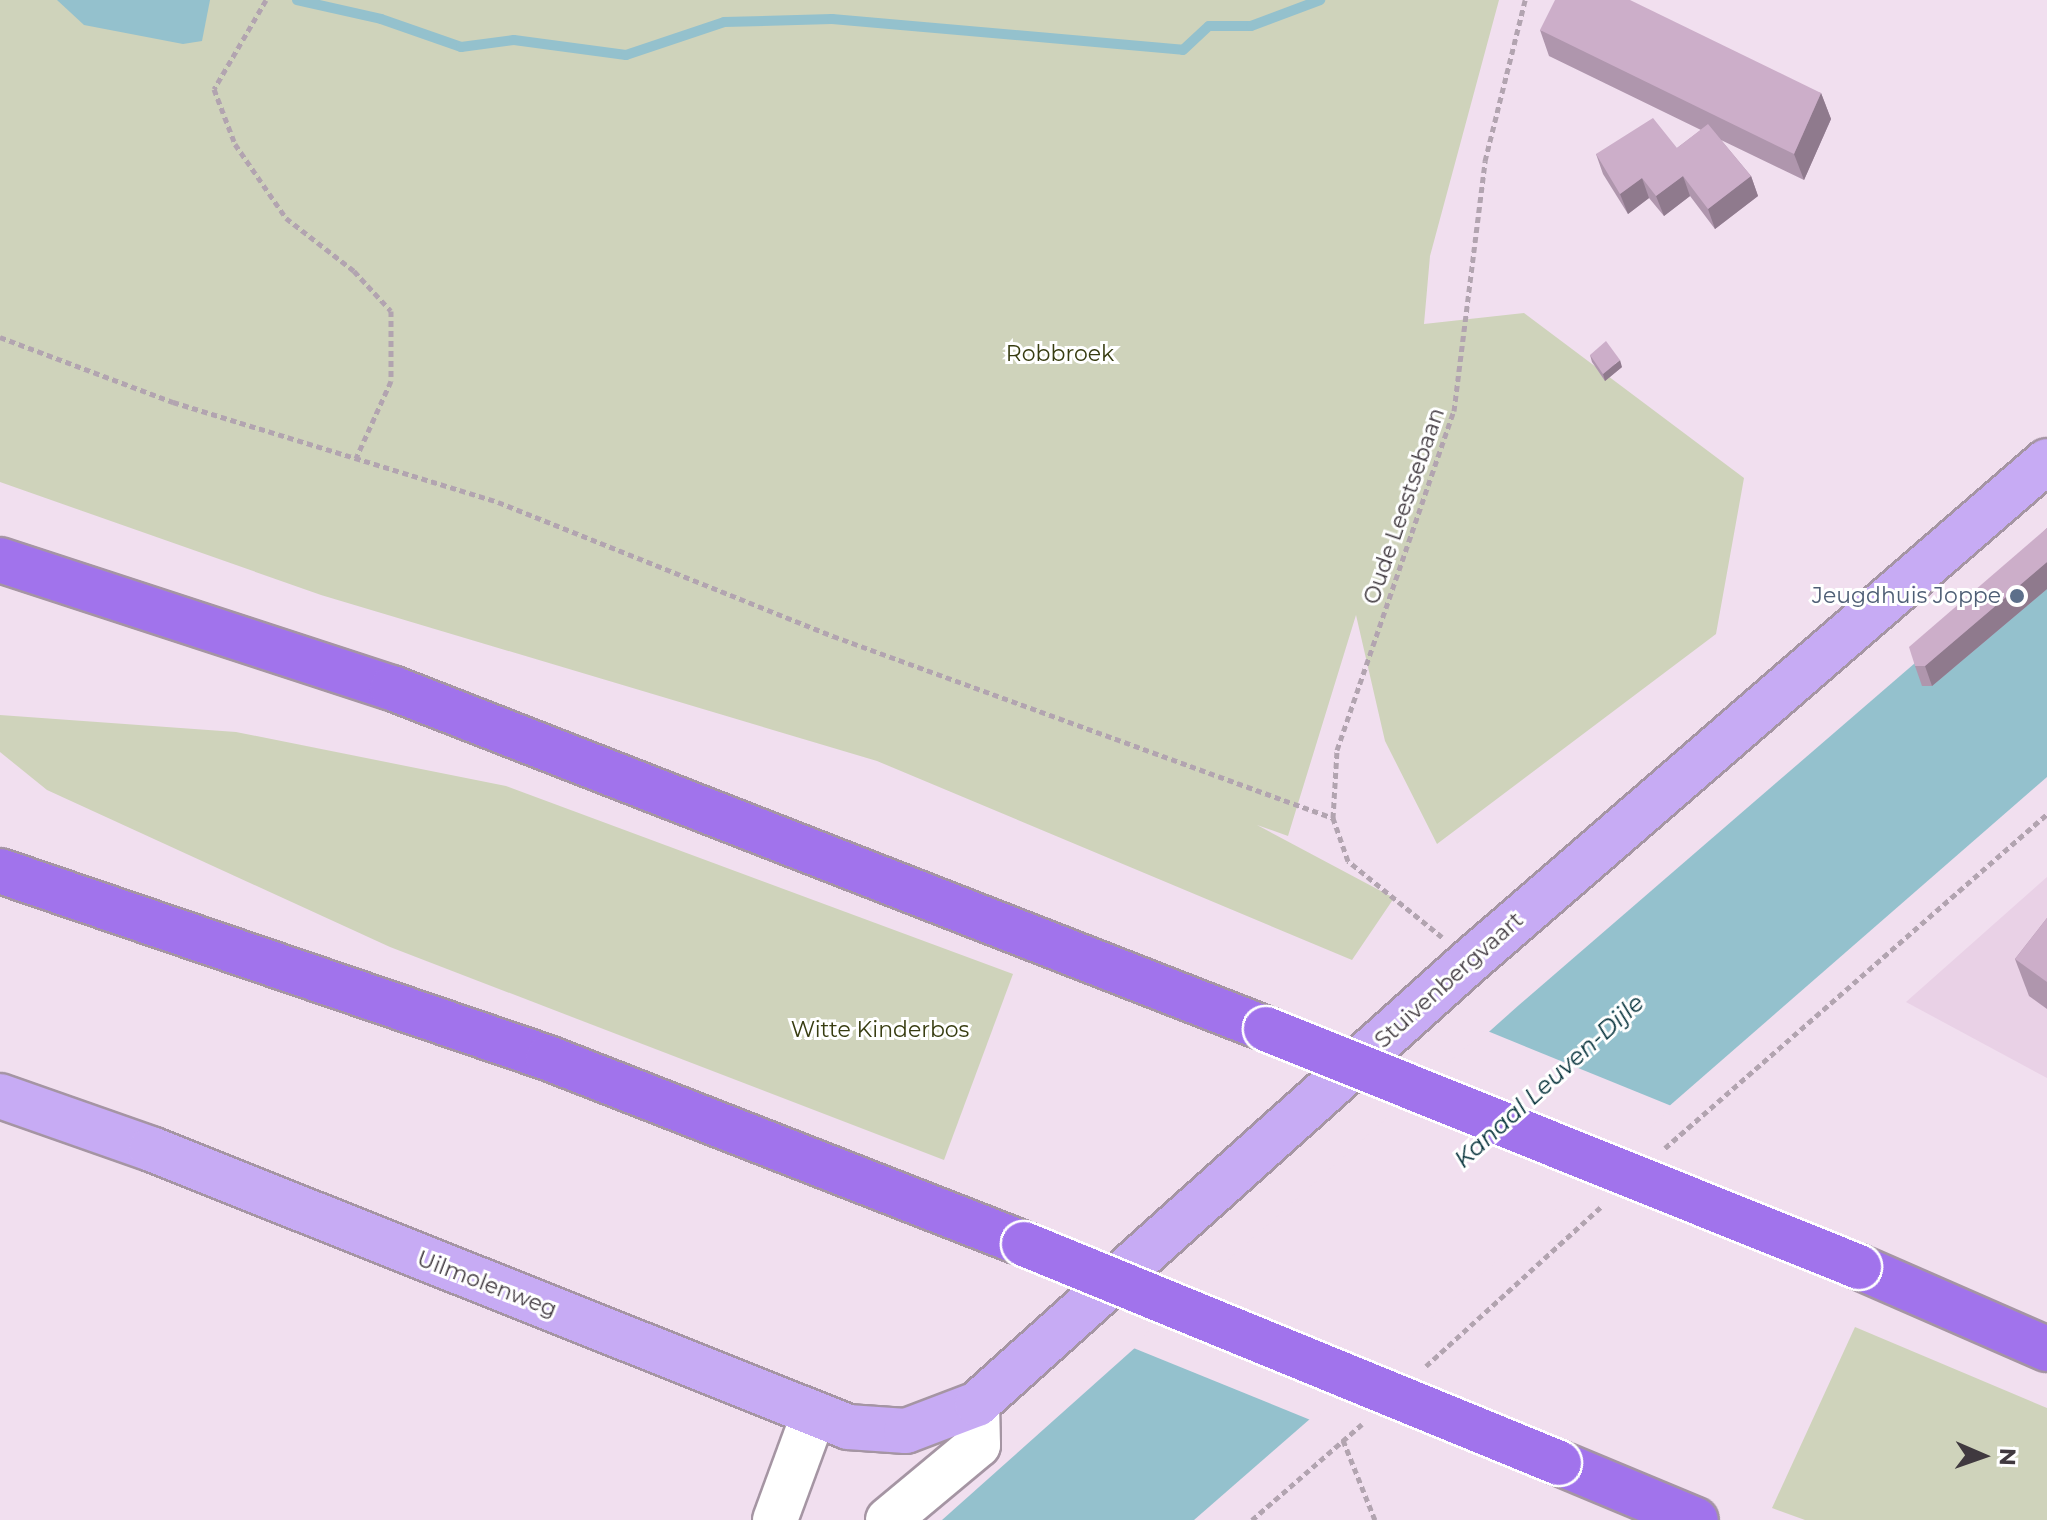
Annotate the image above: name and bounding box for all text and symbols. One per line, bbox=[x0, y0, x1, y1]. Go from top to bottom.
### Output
park label: Robbroek bbox=[1006, 341, 1114, 367]
street label: Oude Leestsebaan bbox=[1358, 404, 1450, 608]
place label: Jeugdhuis Joppe bbox=[1812, 583, 2001, 609]
marker: Jeugdhuis Joppe bbox=[2008, 587, 2026, 605]
street label: Stuivenbergvaart bbox=[1369, 907, 1529, 1053]
water label: Kanaal Leuven-Dijle bbox=[1448, 988, 1650, 1174]
park label: Witte Kinderbos bbox=[791, 1017, 969, 1043]
street label: Uilmolenweg bbox=[413, 1245, 561, 1323]
north arrow bbox=[1943, 1416, 2023, 1496]
text: N bbox=[1994, 1447, 2021, 1466]

